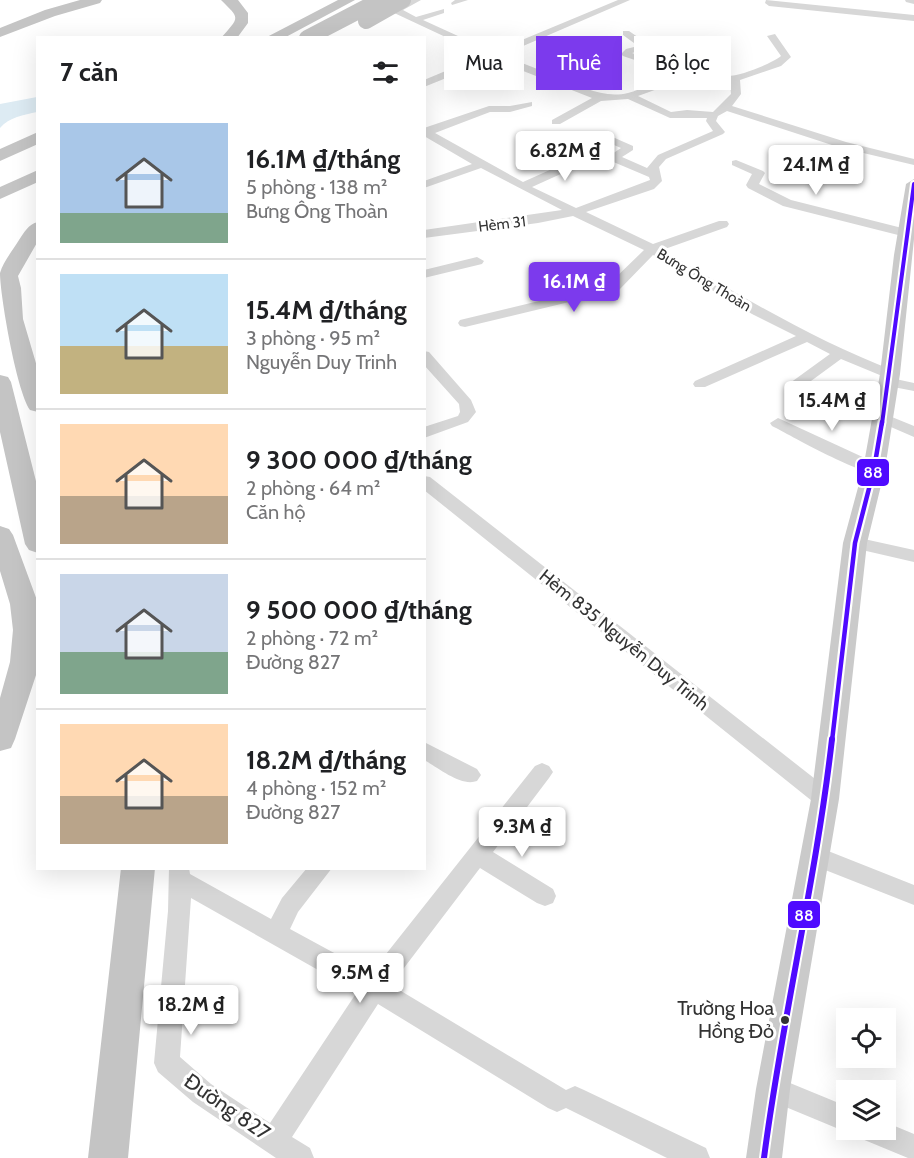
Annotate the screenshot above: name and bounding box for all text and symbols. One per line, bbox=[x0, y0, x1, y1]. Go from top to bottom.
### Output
chip: Mua bbox=[444, 36, 524, 90]
chip: Thuê bbox=[536, 36, 622, 90]
chip: Bộ lọc bbox=[634, 36, 731, 90]
text: 7 căn bbox=[60, 56, 118, 88]
icon: filters bbox=[369, 56, 402, 89]
pin: 6.82M ₫ bbox=[510, 131, 620, 182]
text: 6.82M ₫ bbox=[530, 138, 600, 162]
text: 16.1M ₫/tháng bbox=[246, 143, 400, 175]
pin: 24.1M ₫ bbox=[761, 145, 871, 196]
icon: home bbox=[108, 147, 180, 219]
text: 24.1M ₫ bbox=[782, 152, 850, 176]
text: 5 phòng · 138 m² bbox=[246, 175, 387, 199]
text: Bưng Ông Thoàn bbox=[246, 199, 388, 223]
street label: Hèm 31 bbox=[477, 212, 527, 236]
street label: Bưng Ông Thoàn bbox=[654, 244, 755, 315]
pin: 16.1M ₫ bbox=[519, 262, 629, 313]
text: 16.1M ₫ bbox=[543, 269, 605, 293]
text: 15.4M ₫/tháng bbox=[246, 294, 407, 326]
icon: home bbox=[108, 298, 180, 370]
text: 3 phòng · 95 m² bbox=[246, 326, 380, 350]
text: Nguyễn Duy Trinh bbox=[246, 350, 397, 374]
pin: 15.4M ₫ bbox=[777, 381, 887, 432]
text: 15.4M ₫ bbox=[798, 388, 866, 412]
text: 9 300 000 ₫/tháng bbox=[246, 444, 472, 476]
icon: home bbox=[108, 448, 180, 520]
line badge: 88 bbox=[856, 458, 890, 487]
text: 88 bbox=[863, 463, 883, 482]
text: 2 phòng · 64 m² bbox=[246, 476, 380, 500]
text: Căn hộ bbox=[246, 500, 305, 524]
street label: Hẻm 835 Nguyễn Duy Trinh bbox=[535, 565, 713, 715]
text: 9 500 000 ₫/tháng bbox=[246, 594, 472, 626]
icon: home bbox=[108, 598, 180, 670]
text: 2 phòng · 72 m² bbox=[246, 626, 378, 650]
text: Đường 827 bbox=[246, 650, 340, 674]
text: 18.2M ₫/tháng bbox=[246, 744, 406, 776]
icon: home bbox=[108, 748, 180, 820]
text: 4 phòng · 152 m² bbox=[246, 776, 386, 800]
text: Đường 827 bbox=[246, 800, 340, 824]
pin: 9.3M ₫ bbox=[473, 807, 571, 858]
text: 9.3M ₫ bbox=[493, 814, 551, 838]
line badge: 88 bbox=[787, 900, 821, 929]
text: 88 bbox=[794, 906, 814, 925]
pin: 9.5M ₫ bbox=[311, 953, 409, 1004]
text: 9.5M ₫ bbox=[331, 960, 389, 984]
pin: 18.2M ₫ bbox=[136, 985, 246, 1036]
text: 18.2M ₫ bbox=[157, 992, 225, 1016]
place label: Trường Hoa Hồng Đỏ bbox=[677, 996, 774, 1043]
map controls bbox=[836, 1008, 896, 1140]
button: locate bbox=[836, 1008, 896, 1068]
marker: Trường Hoa Hồng Đỏ bbox=[779, 1014, 791, 1026]
street label: Đường 827 bbox=[180, 1068, 275, 1145]
button: layers bbox=[836, 1080, 896, 1140]

